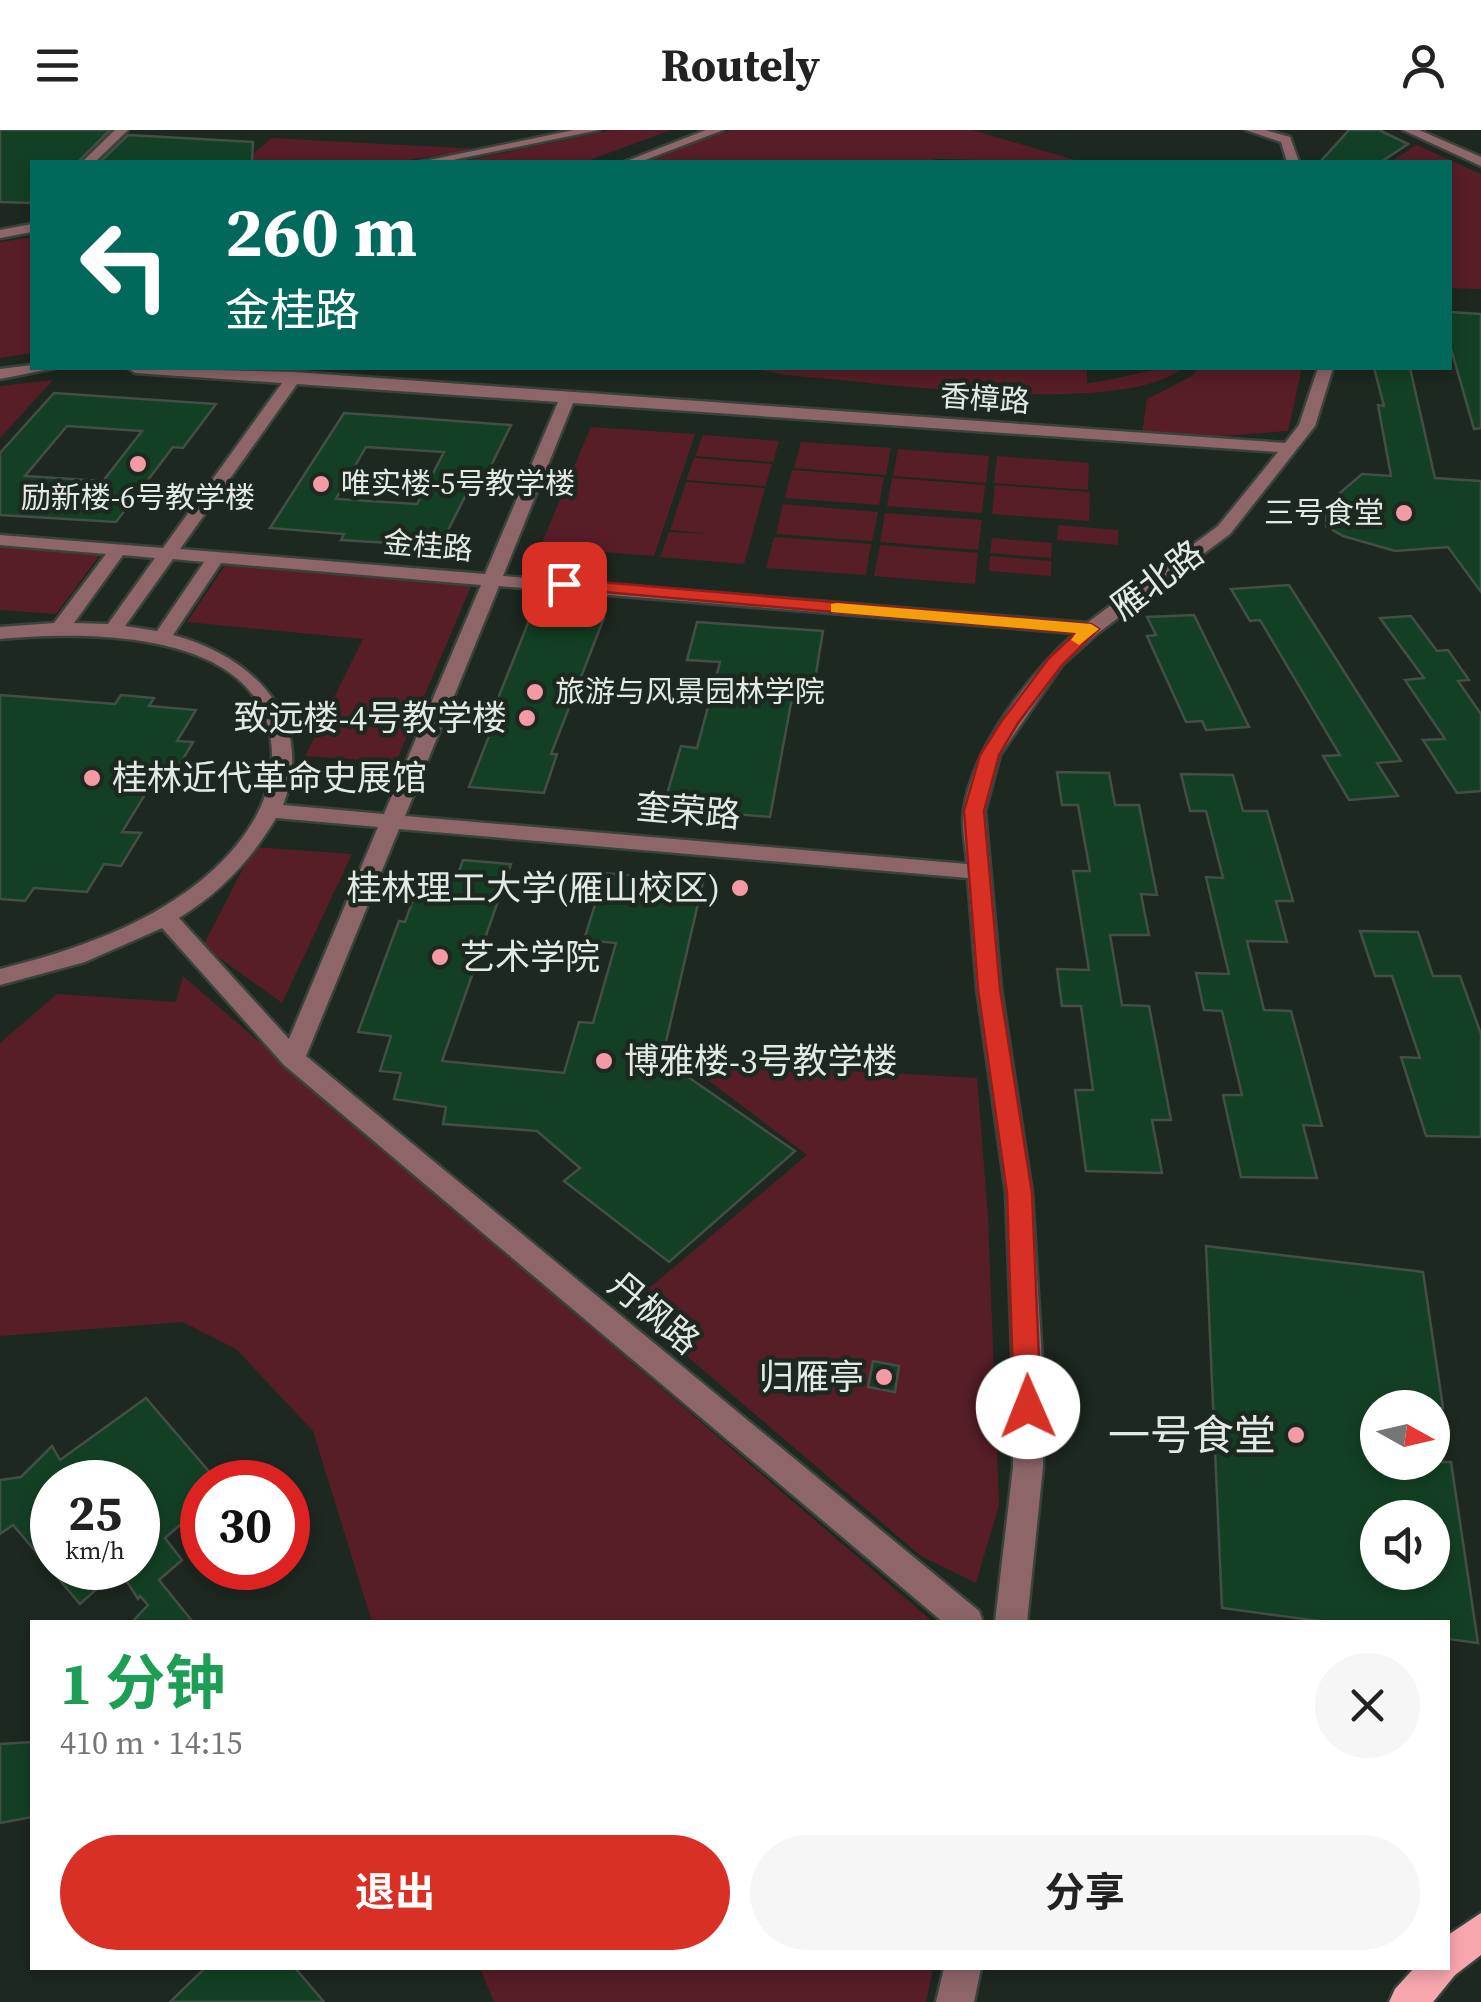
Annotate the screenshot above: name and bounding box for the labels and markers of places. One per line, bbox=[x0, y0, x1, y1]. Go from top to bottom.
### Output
marker: 励新楼-6号教学楼 bbox=[127, 453, 149, 475]
place label: 唯实楼-5号教学楼 bbox=[341, 463, 575, 504]
marker: 唯实楼-5号教学楼 bbox=[310, 473, 332, 495]
place label: 励新楼-6号教学楼 bbox=[21, 477, 255, 518]
place label: 三号食堂 bbox=[1264, 492, 1384, 533]
marker: 三号食堂 bbox=[1393, 502, 1415, 524]
pin bbox=[522, 542, 607, 627]
place label: 旅游与风景园林学院 bbox=[555, 671, 825, 712]
marker: 旅游与风景园林学院 bbox=[524, 681, 546, 703]
place label: 致远楼-4号教学楼 bbox=[234, 694, 507, 742]
marker: 致远楼-4号教学楼 bbox=[516, 707, 538, 729]
place label: 桂林近代革命史展馆 bbox=[112, 754, 427, 802]
marker: 桂林近代革命史展馆 bbox=[81, 767, 103, 789]
place label: 桂林理工大学(雁山校区) bbox=[346, 864, 720, 912]
marker: 桂林理工大学(雁山校区) bbox=[729, 877, 751, 899]
place label: 艺术学院 bbox=[460, 933, 600, 981]
marker: 艺术学院 bbox=[429, 946, 451, 968]
place label: 博雅楼-3号教学楼 bbox=[624, 1037, 897, 1085]
marker: 博雅楼-3号教学楼 bbox=[593, 1050, 615, 1072]
place label: 归雁亭 bbox=[759, 1353, 864, 1401]
marker: 归雁亭 bbox=[873, 1366, 895, 1388]
place label: 一号食堂 bbox=[1108, 1406, 1276, 1464]
marker: 一号食堂 bbox=[1285, 1424, 1307, 1446]

